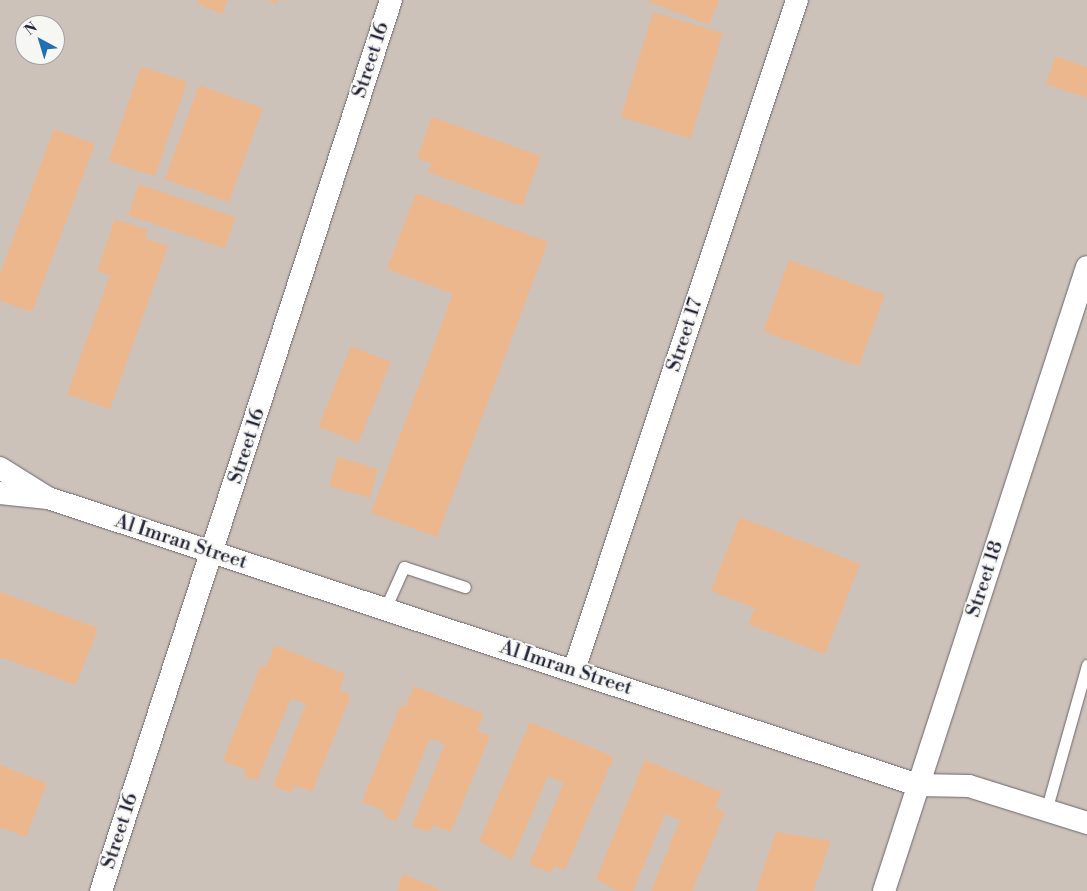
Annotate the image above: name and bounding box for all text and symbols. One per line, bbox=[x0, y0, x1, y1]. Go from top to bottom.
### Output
north arrow bbox=[15, 15, 65, 65]
text: N bbox=[21, 19, 41, 40]
street label: Street 16 bbox=[347, 19, 395, 101]
street label: Street 17 bbox=[662, 295, 708, 375]
street label: Street 16 bbox=[223, 405, 271, 487]
street label: Al Imran Street bbox=[112, 509, 250, 575]
street label: Street 18 bbox=[961, 538, 1009, 620]
street label: Al Imran Street bbox=[497, 635, 635, 701]
street label: Street 16 bbox=[96, 790, 144, 872]

